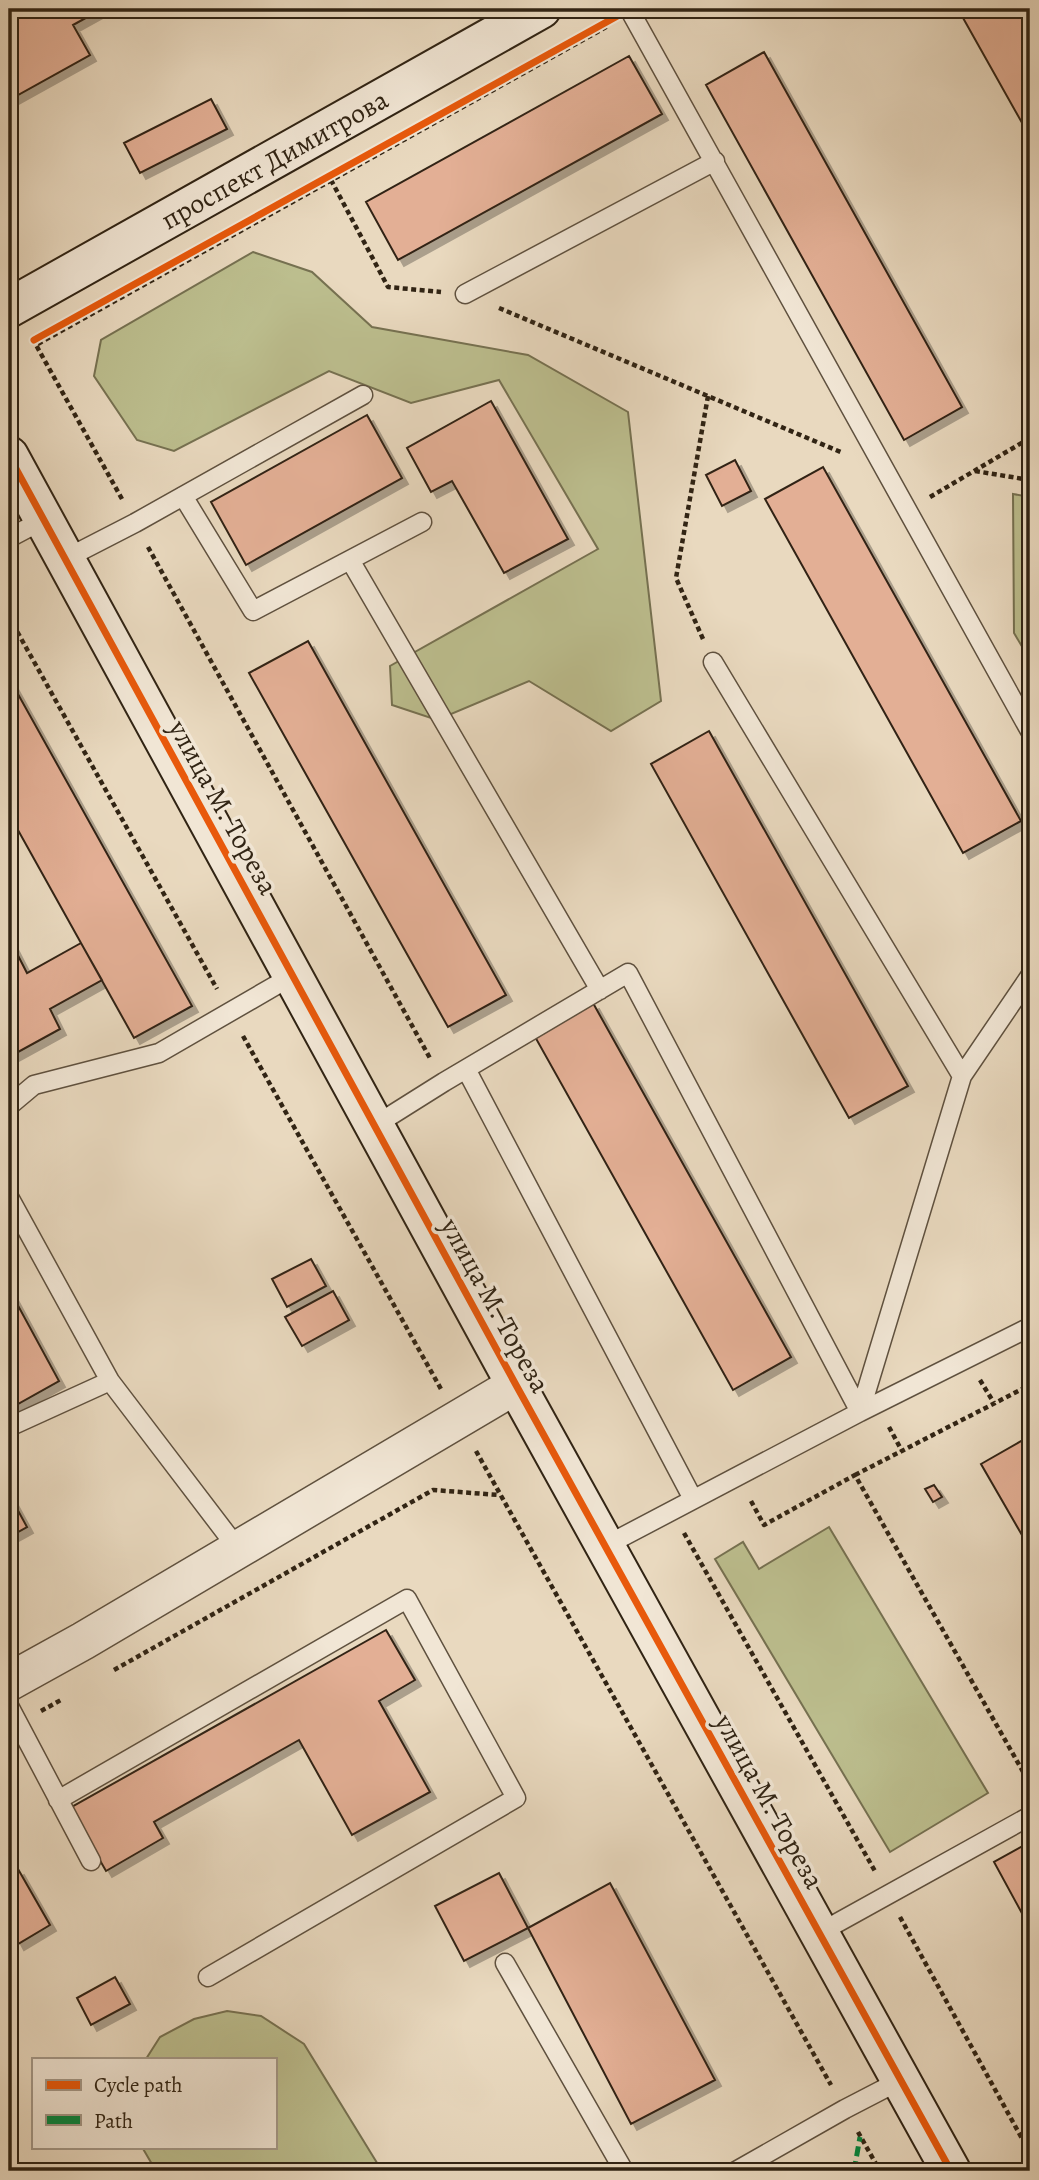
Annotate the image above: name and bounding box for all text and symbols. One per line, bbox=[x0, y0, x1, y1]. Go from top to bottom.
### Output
street label: проспект Димитрова bbox=[154, 81, 395, 239]
street label: улица М. Тореза bbox=[159, 712, 287, 902]
street label: улица М. Тореза bbox=[431, 1210, 559, 1400]
street label: улица М. Тореза bbox=[705, 1706, 833, 1896]
legend bbox=[32, 2058, 276, 2148]
text: Cycle path bbox=[94, 2071, 183, 2099]
text: Path bbox=[94, 2107, 133, 2135]

